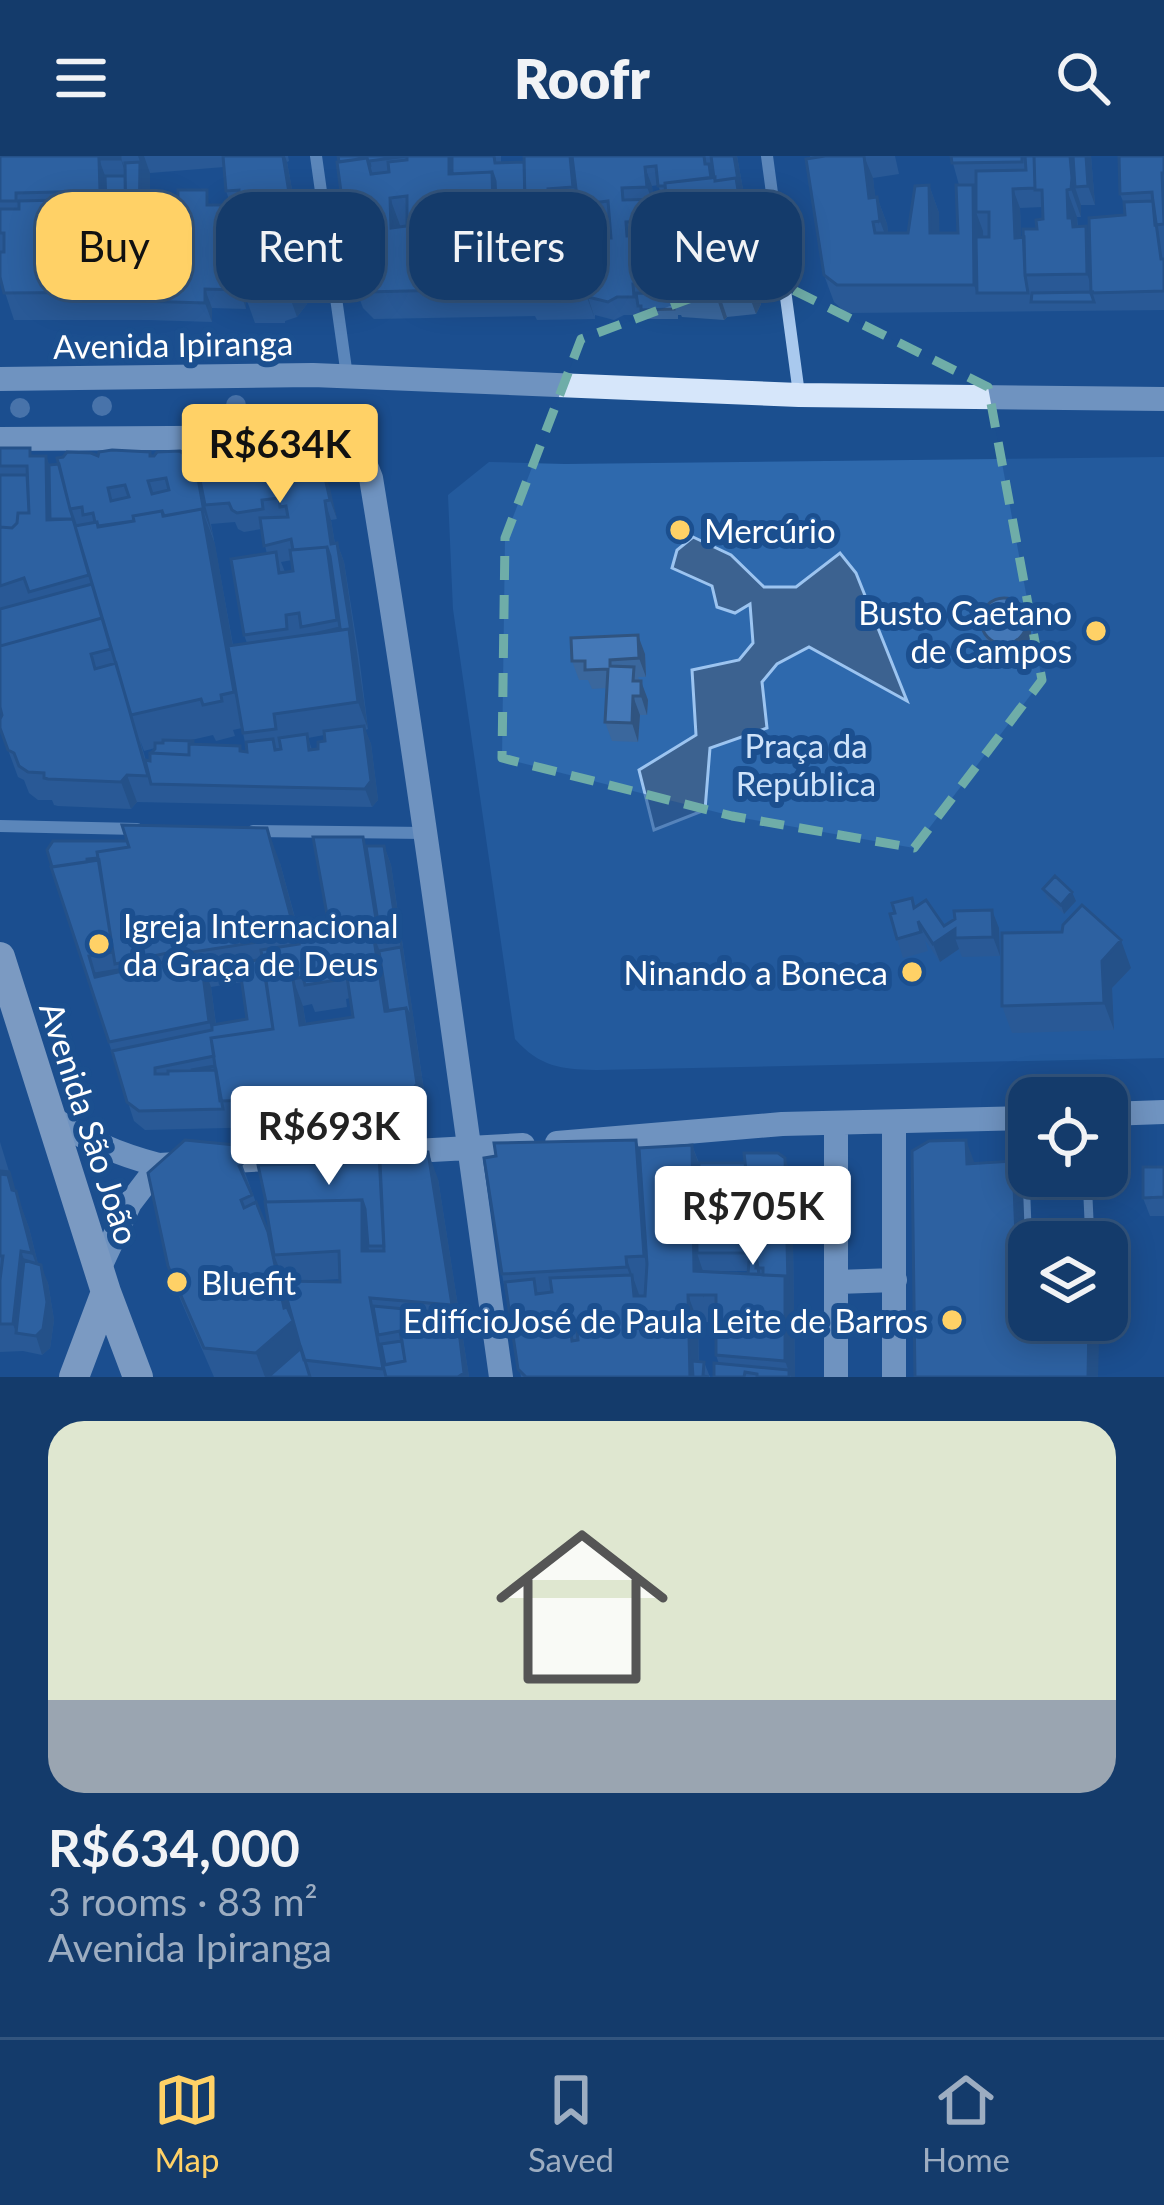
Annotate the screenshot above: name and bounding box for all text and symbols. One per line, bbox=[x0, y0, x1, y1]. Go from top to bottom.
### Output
icon: menu bbox=[48, 45, 114, 111]
icon: search bbox=[1050, 45, 1116, 111]
text: Roofr bbox=[514, 46, 650, 111]
chip: Buy bbox=[36, 192, 192, 300]
chip: Rent bbox=[216, 192, 385, 300]
chip: Filters bbox=[409, 192, 607, 300]
chip: New bbox=[631, 192, 802, 300]
street label: Avenida Ipiranga bbox=[53, 322, 293, 366]
pin: R$634K bbox=[182, 404, 378, 506]
text: R$634K bbox=[209, 420, 351, 466]
place label: Mercúrio bbox=[704, 510, 836, 550]
marker: Mercúrio bbox=[667, 517, 693, 543]
place label: Busto Caetano de Campos bbox=[858, 592, 1072, 670]
marker: Busto Caetano de Campos bbox=[1083, 618, 1109, 644]
park label: Praça da República bbox=[736, 725, 876, 803]
place label: Igreja Internacional da Graça de Deus bbox=[123, 905, 399, 983]
marker: Igreja Internacional da Graça de Deus bbox=[86, 931, 112, 957]
place label: Ninando a Boneca bbox=[624, 952, 888, 992]
marker: Ninando a Boneca bbox=[899, 959, 925, 985]
street label: Avenida São João bbox=[32, 997, 148, 1249]
map controls bbox=[1008, 1077, 1128, 1341]
button: locate bbox=[1008, 1077, 1128, 1197]
pin: R$693K bbox=[231, 1086, 427, 1188]
text: R$693K bbox=[258, 1102, 400, 1148]
pin: R$705K bbox=[655, 1166, 851, 1268]
text: R$705K bbox=[682, 1182, 824, 1228]
button: layers bbox=[1008, 1221, 1128, 1341]
place label: Bluefit bbox=[201, 1262, 296, 1302]
marker: Bluefit bbox=[164, 1269, 190, 1295]
place label: EdifícioJosé de Paula Leite de Barros bbox=[403, 1300, 928, 1340]
marker: EdifícioJosé de Paula Leite de Barros bbox=[939, 1307, 965, 1333]
icon: home bbox=[474, 1499, 690, 1715]
text: R$634,000 bbox=[48, 1817, 300, 1878]
text: 3 rooms · 83 m² bbox=[48, 1878, 318, 1924]
text: Avenida Ipiranga bbox=[48, 1924, 332, 1970]
tab: Map bbox=[154, 2067, 220, 2179]
tab: Saved bbox=[528, 2067, 614, 2179]
tab: Home bbox=[922, 2067, 1010, 2179]

